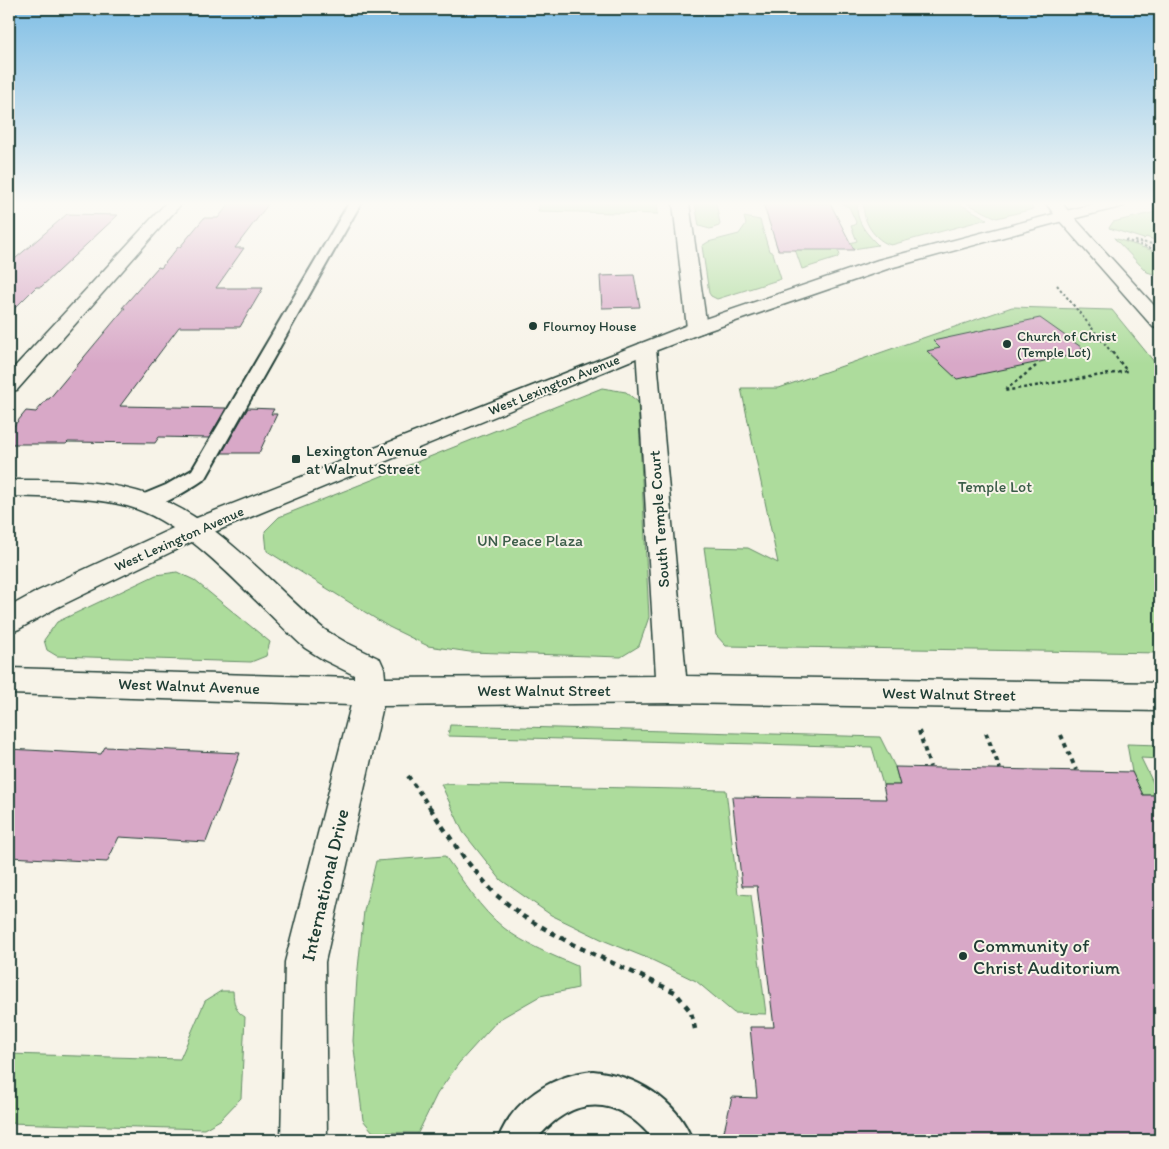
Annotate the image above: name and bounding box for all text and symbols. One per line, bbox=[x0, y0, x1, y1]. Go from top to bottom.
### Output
place label: Flournoy House bbox=[543, 318, 637, 335]
marker: Flournoy House bbox=[527, 320, 539, 332]
place label: Church of Christ (Temple Lot) bbox=[1017, 328, 1116, 361]
marker: Church of Christ (Temple Lot) bbox=[1001, 338, 1013, 350]
street label: West Lexington Avenue bbox=[486, 351, 622, 419]
place label: Lexington Avenue at Walnut Street bbox=[306, 441, 428, 478]
street label: South Temple Court bbox=[645, 450, 673, 588]
marker: Lexington Avenue at Walnut Street bbox=[290, 453, 302, 465]
park label: Temple Lot bbox=[958, 477, 1032, 496]
street label: West Lexington Avenue bbox=[112, 503, 247, 575]
park label: UN Peace Plaza bbox=[477, 531, 583, 550]
street label: West Walnut Avenue bbox=[118, 674, 260, 698]
street label: West Walnut Street bbox=[477, 681, 611, 700]
street label: West Walnut Street bbox=[882, 683, 1016, 705]
street label: International Drive bbox=[296, 807, 354, 963]
place label: Community of Christ Auditorium bbox=[973, 934, 1121, 979]
marker: Community of Christ Auditorium bbox=[957, 950, 969, 962]

